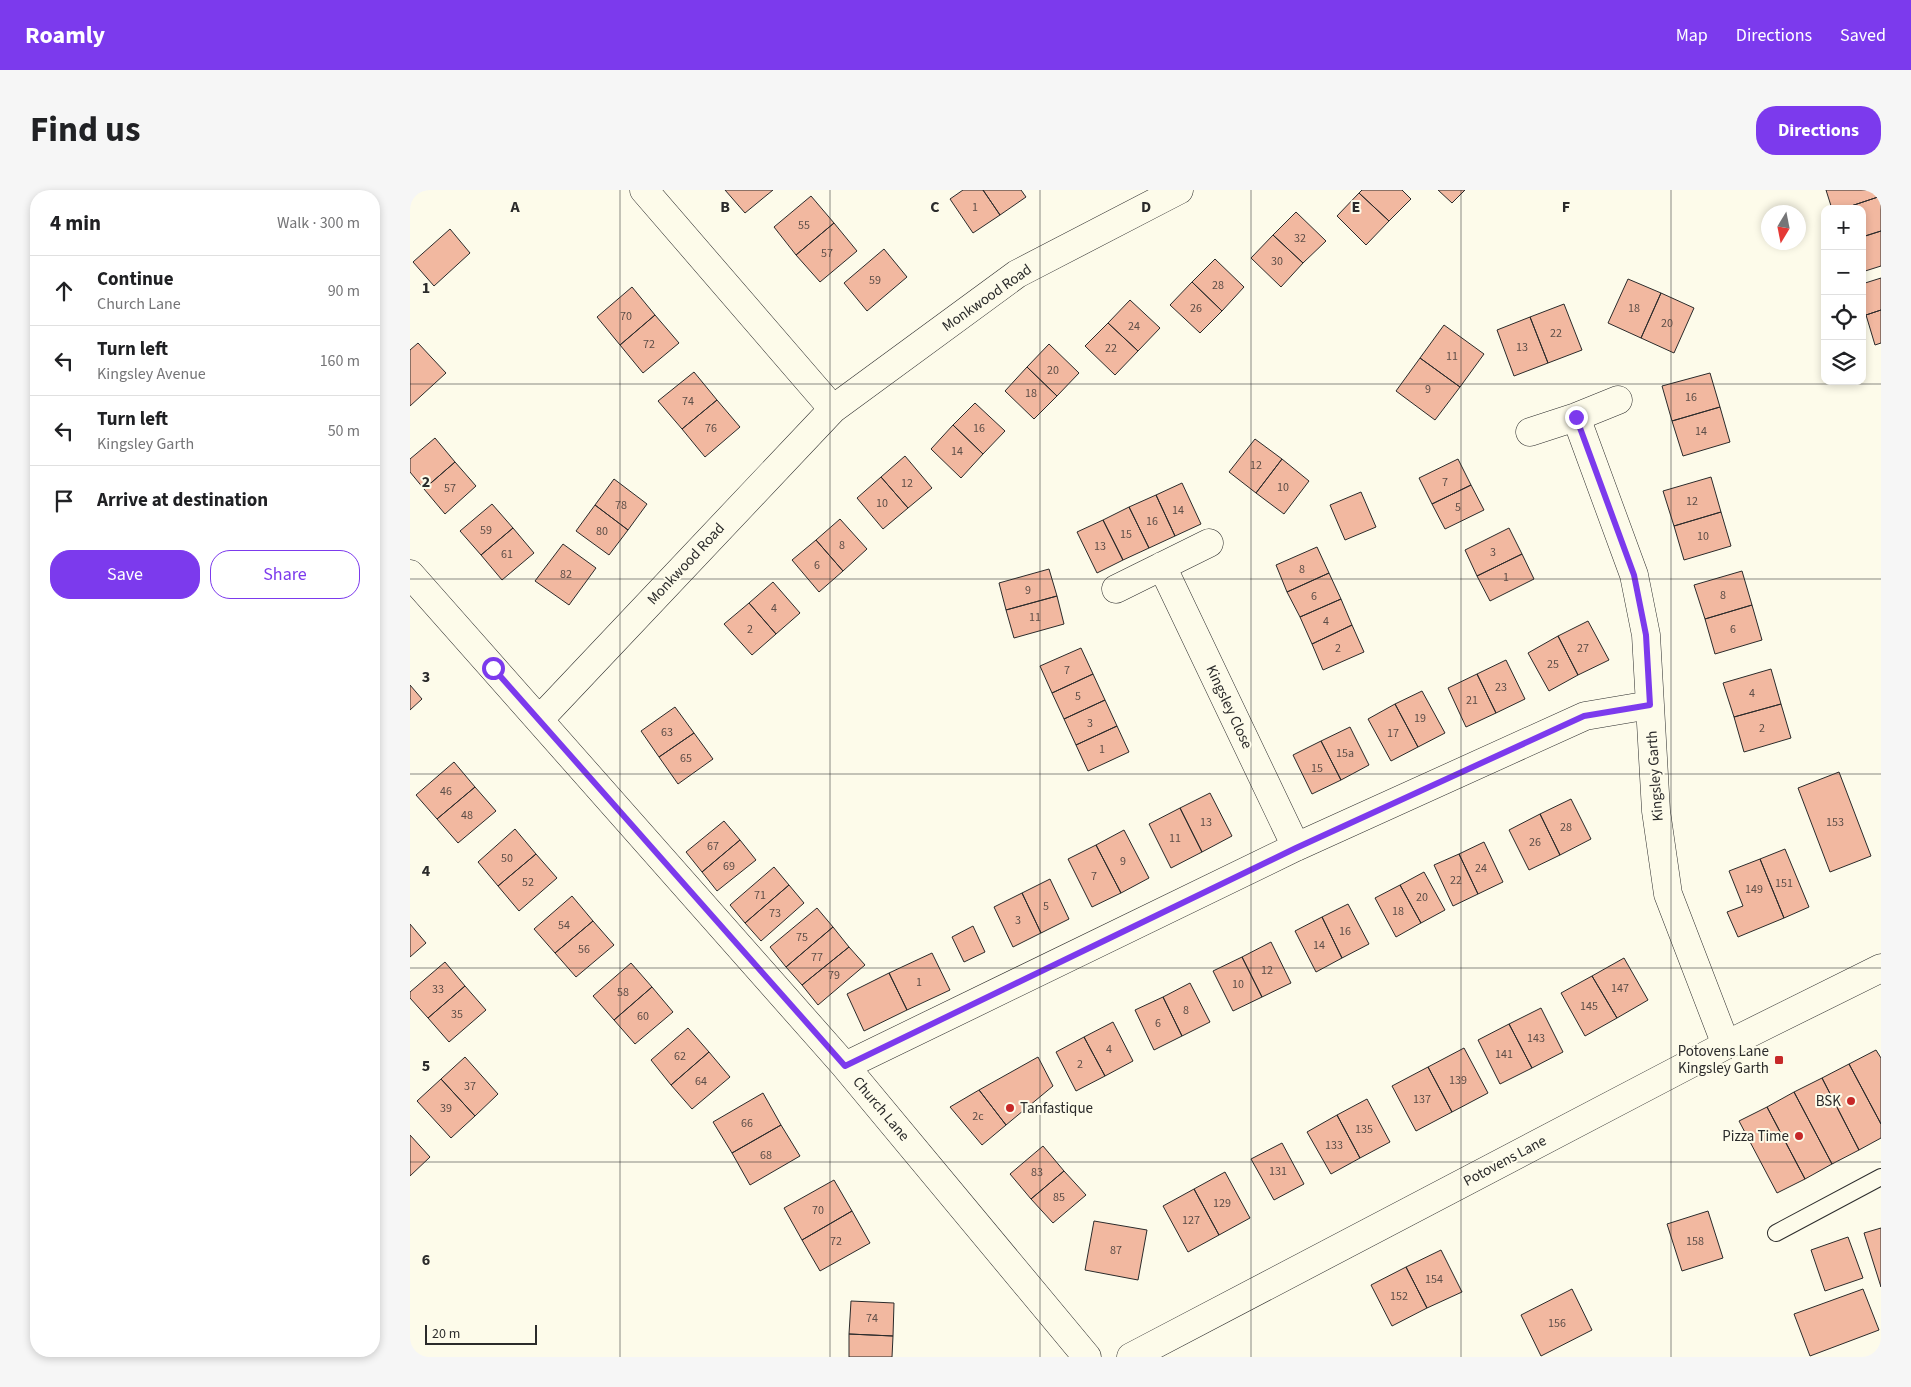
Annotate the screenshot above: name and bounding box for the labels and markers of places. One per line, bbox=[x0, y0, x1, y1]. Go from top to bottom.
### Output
place label: Potovens Lane Kingsley Garth bbox=[1678, 1041, 1769, 1079]
marker: Potovens Lane Kingsley Garth bbox=[1773, 1054, 1785, 1066]
place label: BSK bbox=[1816, 1091, 1841, 1112]
marker: BSK bbox=[1845, 1095, 1857, 1107]
place label: Tanfastique bbox=[1020, 1098, 1093, 1119]
marker: Tanfastique bbox=[1004, 1102, 1016, 1114]
place label: Pizza Time bbox=[1722, 1126, 1789, 1147]
marker: Pizza Time bbox=[1793, 1130, 1805, 1142]

